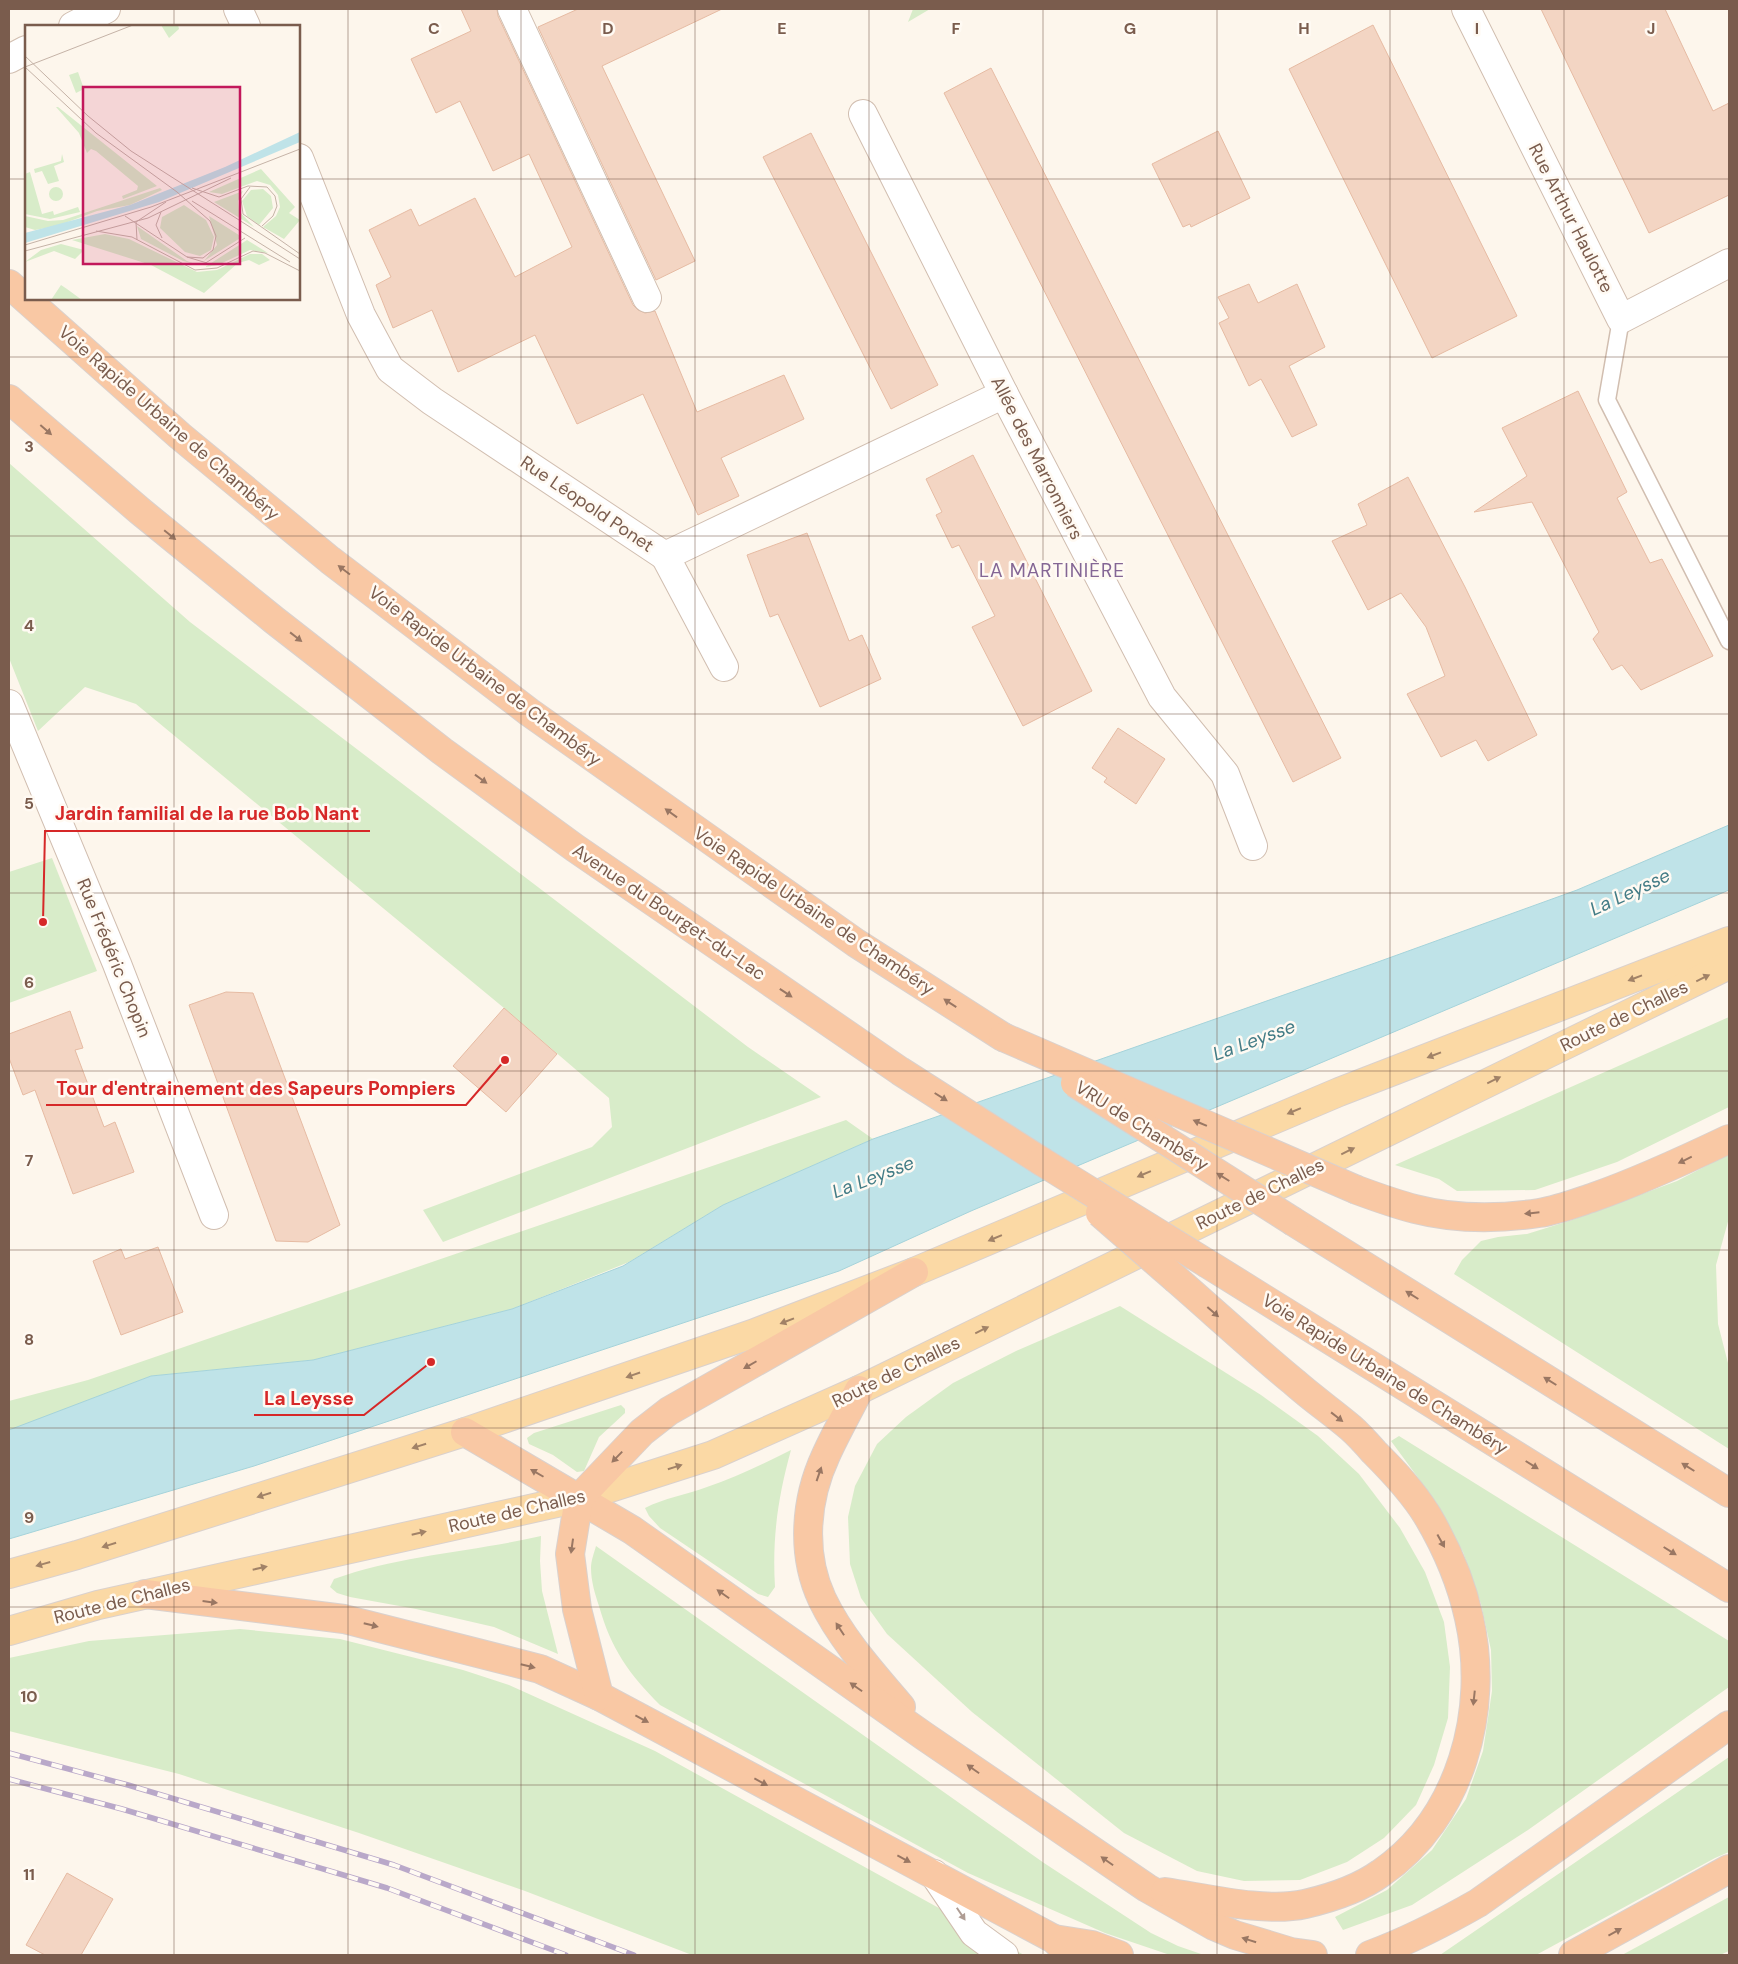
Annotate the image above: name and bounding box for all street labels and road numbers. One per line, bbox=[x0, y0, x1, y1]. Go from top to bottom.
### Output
street label: Rue Arthur Haulotte bbox=[1523, 139, 1619, 297]
street label: Voie Rapide Urbaine de Chambéry bbox=[53, 320, 285, 526]
street label: Allée des Marronniers bbox=[985, 372, 1089, 544]
street label: Rue Léopold Ponet bbox=[516, 450, 658, 558]
street label: Voie Rapide Urbaine de Chambéry bbox=[364, 580, 606, 772]
street label: Voie Rapide Urbaine de Chambéry bbox=[689, 821, 939, 1001]
street label: Avenue du Bourget-du-Lac bbox=[568, 838, 770, 986]
street label: Rue Frédéric Chopin bbox=[71, 875, 157, 1041]
street label: Route de Challes bbox=[1556, 975, 1692, 1057]
street label: VRU de Chambéry bbox=[1071, 1075, 1213, 1177]
street label: Route de Challes bbox=[1192, 1153, 1328, 1235]
street label: Voie Rapide Urbaine de Chambéry bbox=[1257, 1288, 1513, 1460]
street label: Route de Challes bbox=[828, 1331, 964, 1413]
street label: Route de Challes bbox=[446, 1484, 588, 1538]
street label: Route de Challes bbox=[51, 1572, 193, 1630]

